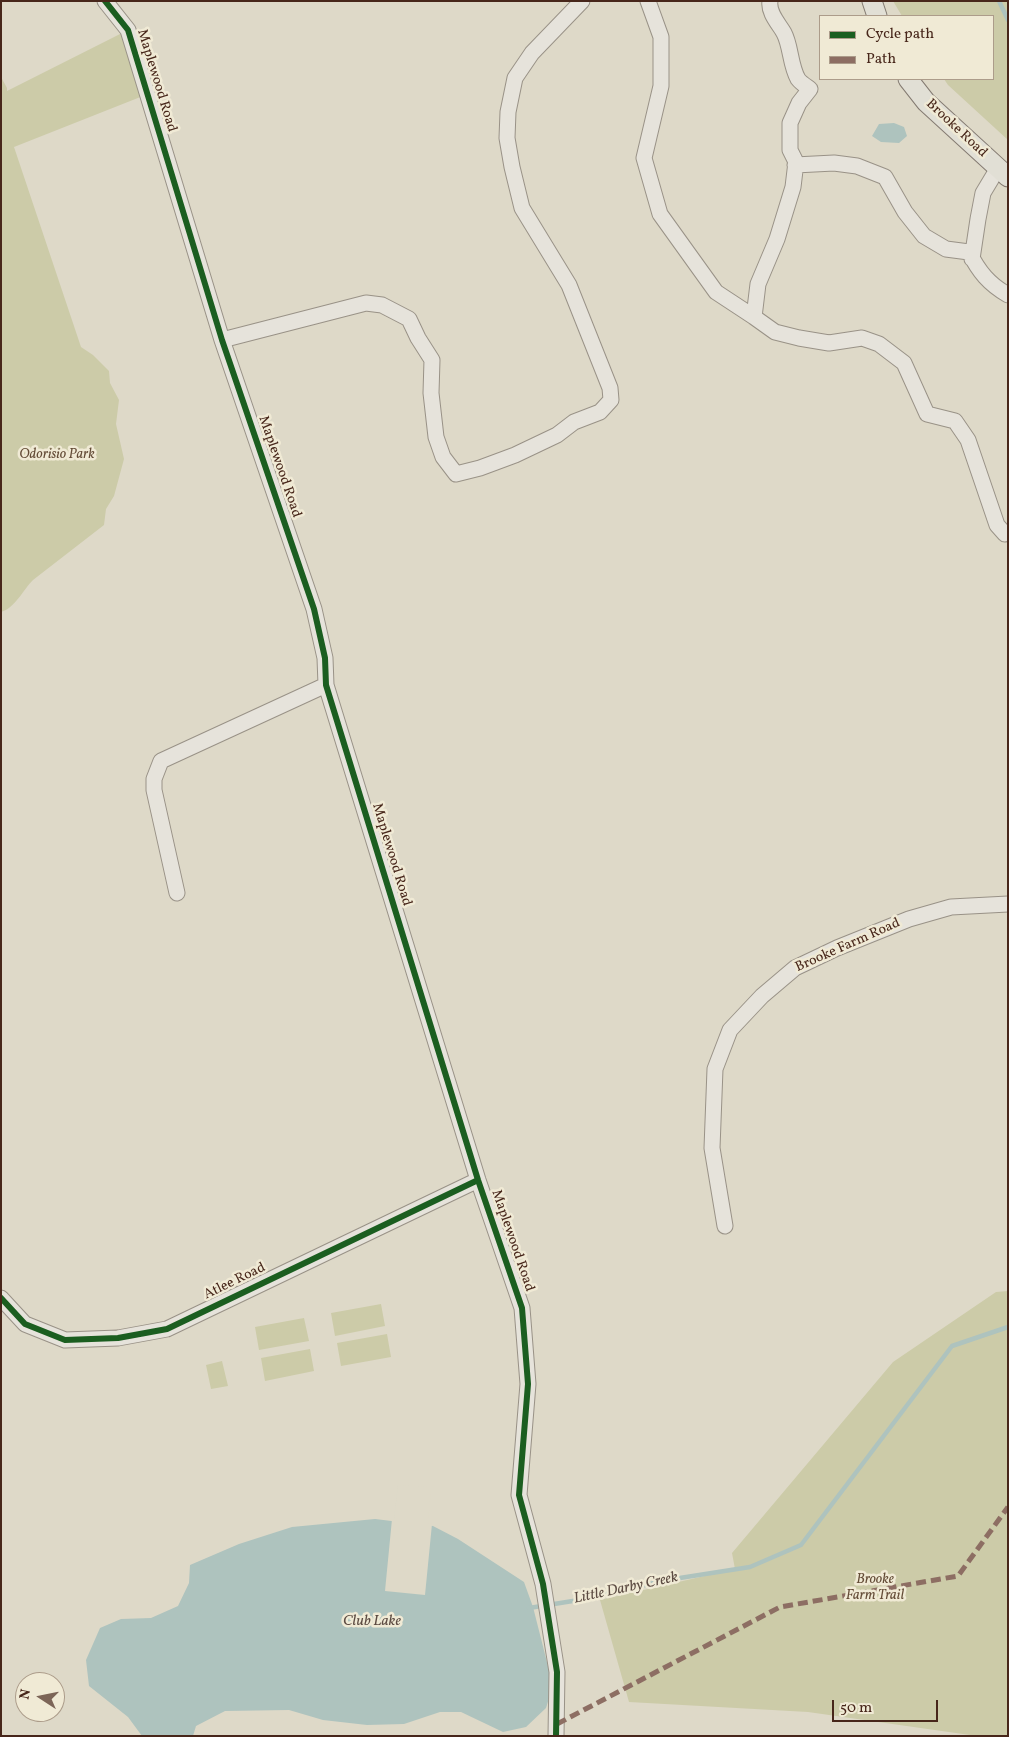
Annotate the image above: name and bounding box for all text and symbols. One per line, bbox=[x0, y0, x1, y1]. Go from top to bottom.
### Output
legend bbox=[819, 15, 994, 80]
text: Cycle path bbox=[866, 24, 934, 45]
street label: Maplewood Road bbox=[132, 28, 180, 134]
text: Path bbox=[866, 49, 896, 70]
street label: Brooke Road bbox=[922, 96, 990, 162]
street label: Maplewood Road bbox=[254, 414, 304, 520]
park label: Odorisio Park bbox=[19, 447, 95, 463]
street label: Maplewood Road bbox=[367, 802, 415, 908]
street label: Brooke Farm Road bbox=[793, 915, 903, 977]
street label: Maplewood Road bbox=[487, 1188, 537, 1294]
street label: Atlee Road bbox=[201, 1260, 269, 1304]
water label: Little Darby Creek bbox=[572, 1569, 680, 1609]
park label: Brooke Farm Trail bbox=[846, 1572, 904, 1604]
water label: Club Lake bbox=[343, 1613, 401, 1631]
north arrow bbox=[15, 1672, 65, 1722]
text: N bbox=[15, 1687, 36, 1701]
scale bar bbox=[834, 1690, 940, 1722]
text: 50 m bbox=[840, 1698, 872, 1719]

